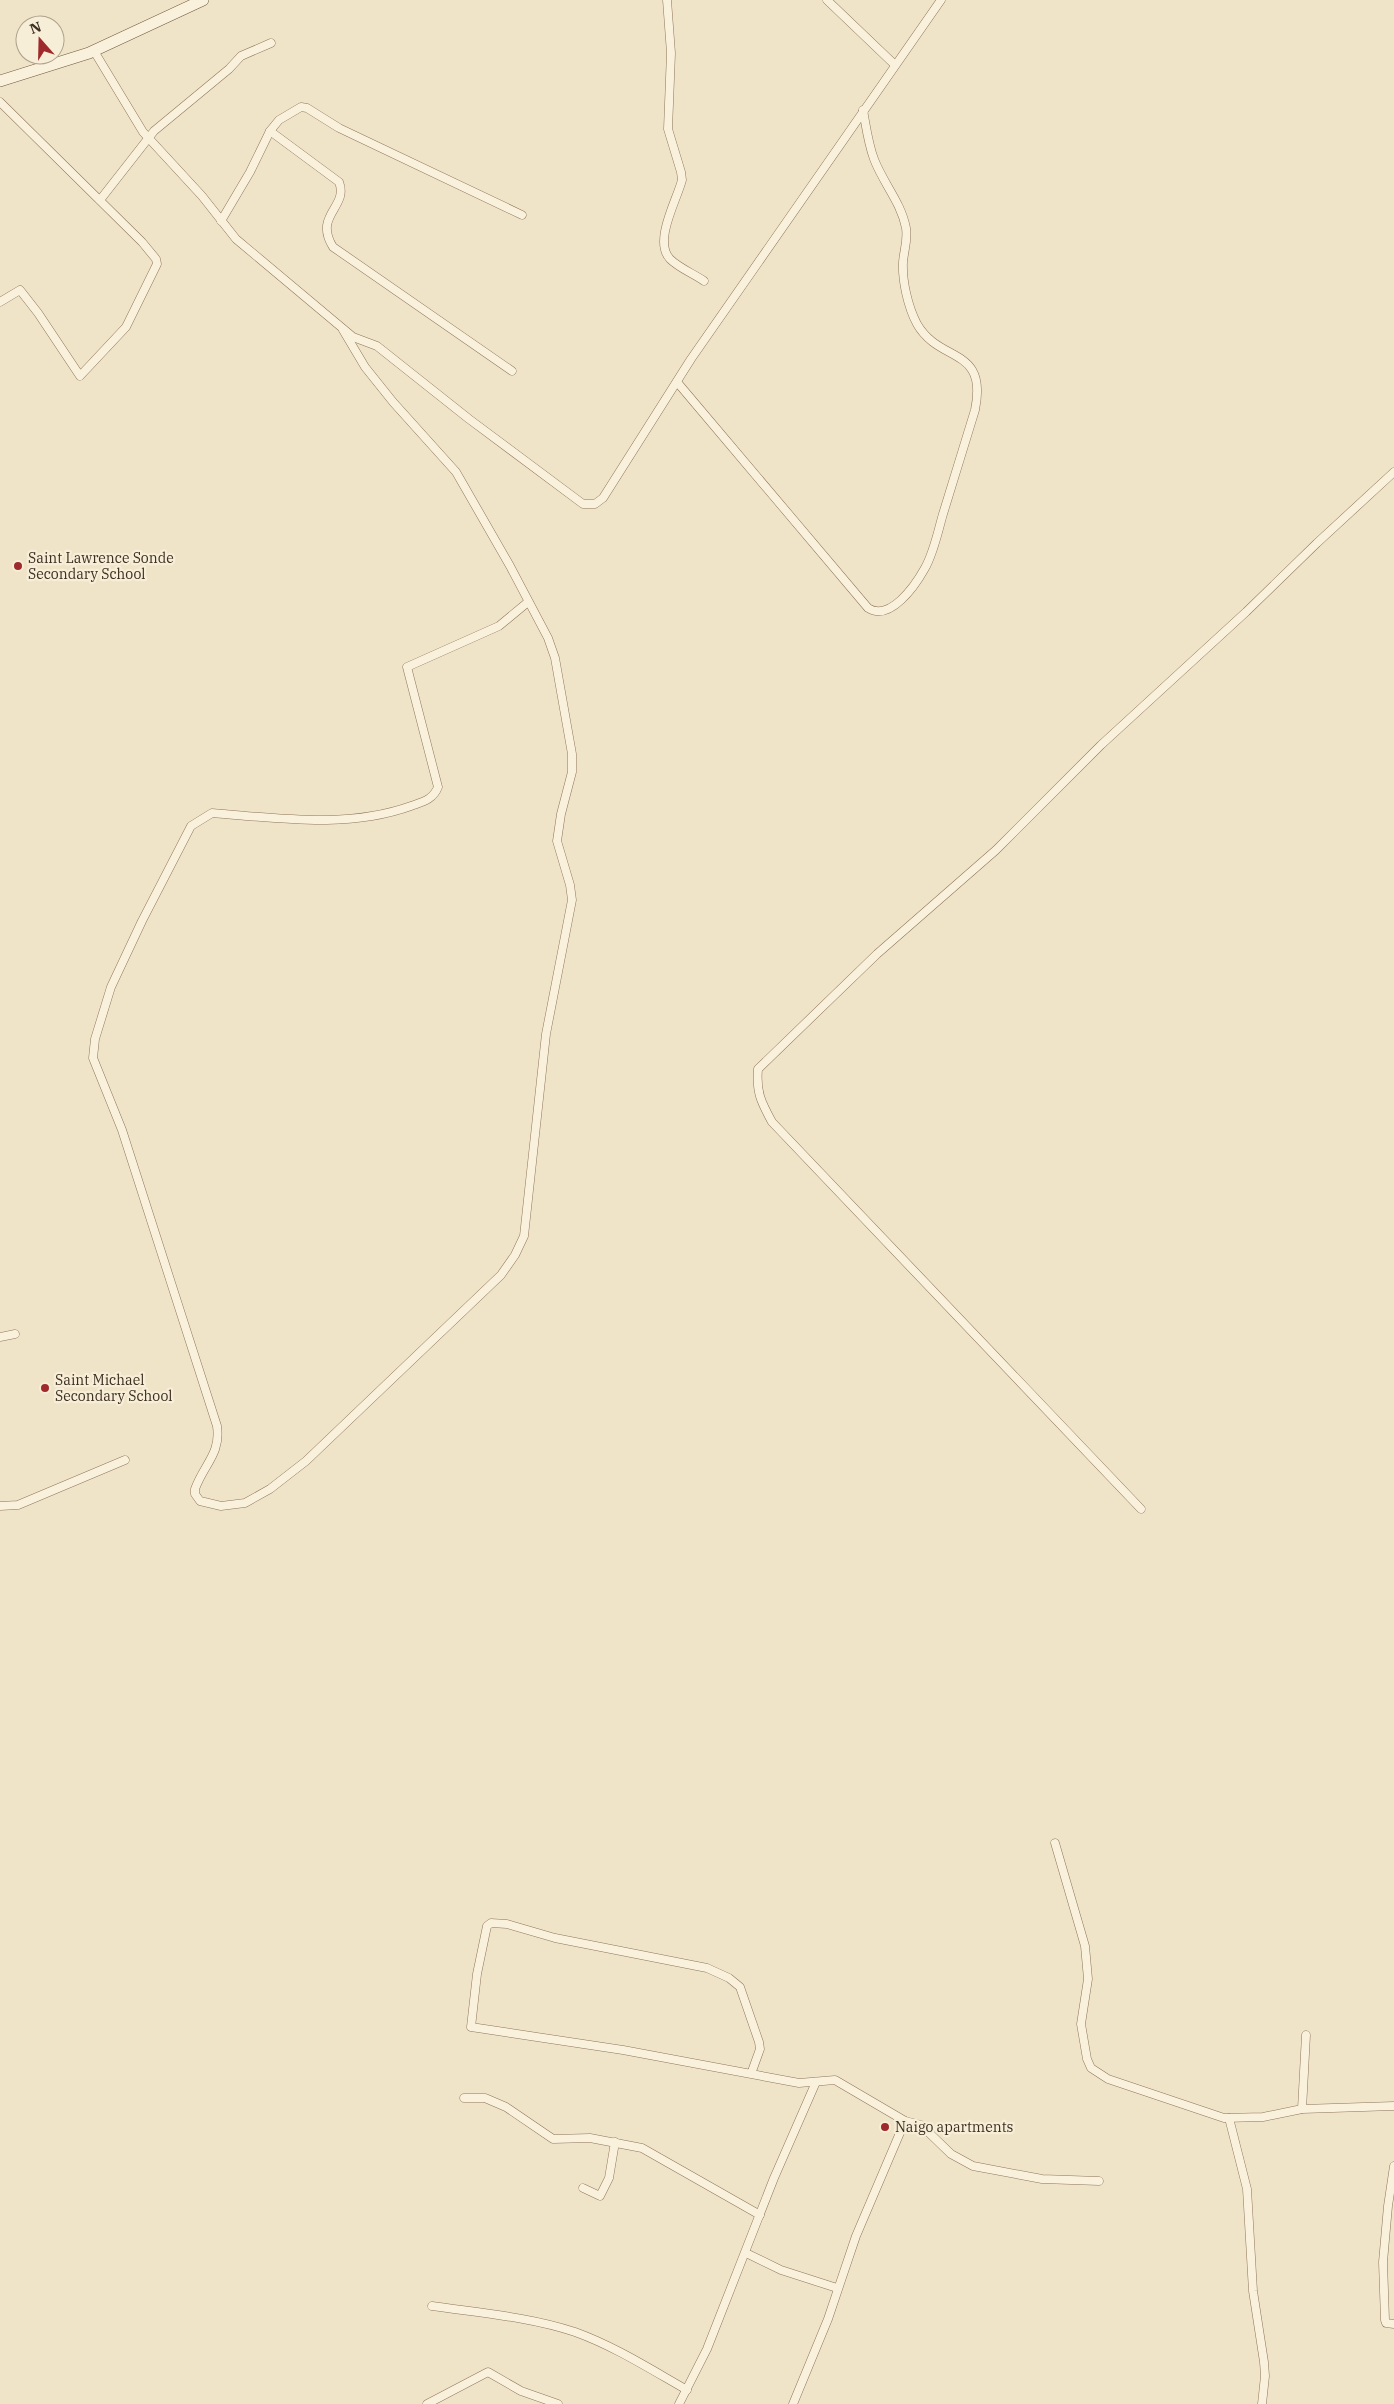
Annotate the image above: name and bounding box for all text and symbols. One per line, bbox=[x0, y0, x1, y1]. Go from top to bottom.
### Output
north arrow bbox=[15, 15, 65, 65]
text: N bbox=[27, 17, 44, 38]
place label: Saint Lawrence Sonde Secondary School bbox=[28, 549, 174, 583]
marker: Saint Lawrence Sonde Secondary School bbox=[12, 560, 24, 572]
place label: Saint Michael Secondary School bbox=[55, 1371, 173, 1405]
marker: Saint Michael Secondary School bbox=[39, 1382, 51, 1394]
place label: Naigo apartments bbox=[895, 2118, 1014, 2136]
marker: Naigo apartments bbox=[879, 2121, 891, 2133]

